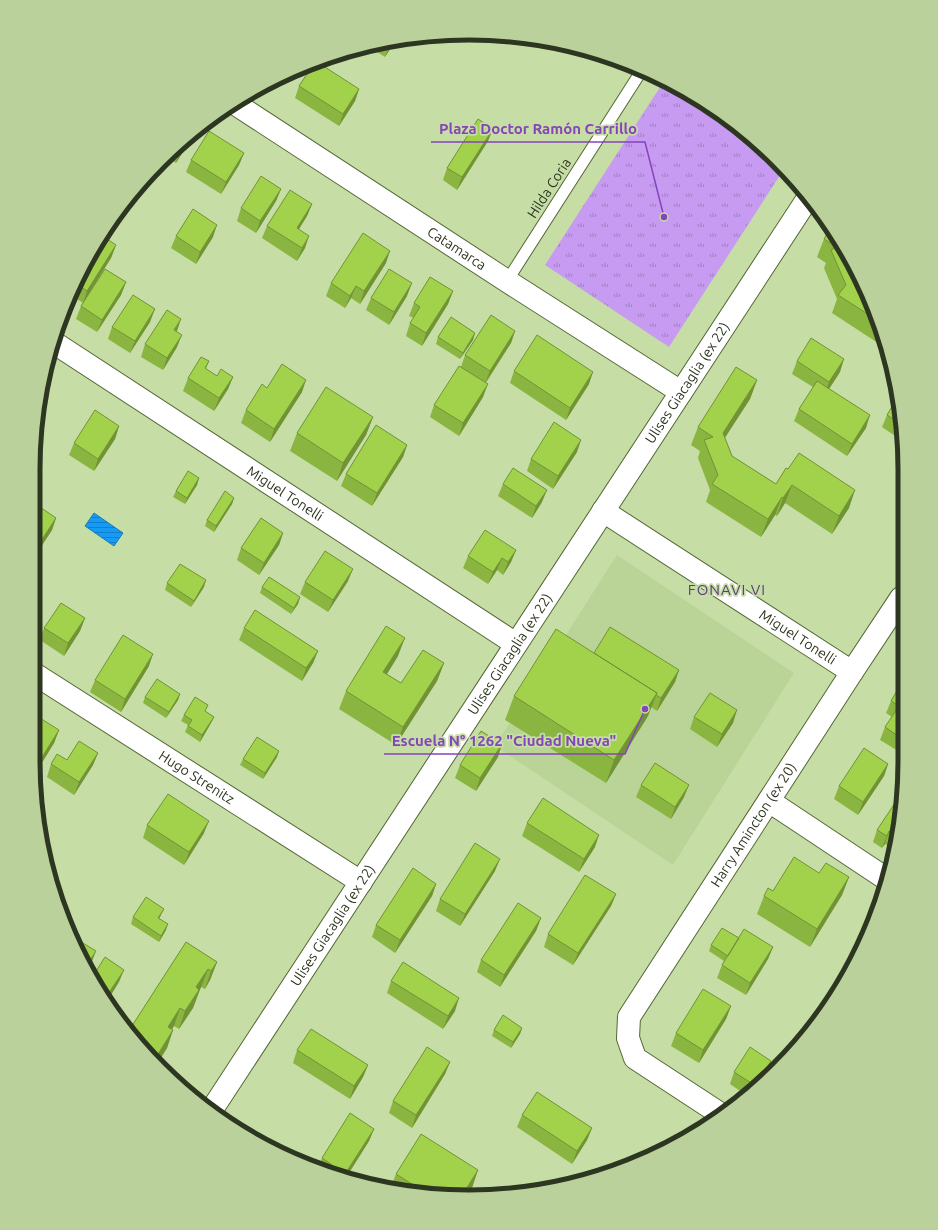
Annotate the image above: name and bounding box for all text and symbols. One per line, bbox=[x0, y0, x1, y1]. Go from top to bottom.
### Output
callout: Plaza Doctor Ramón Carrillo bbox=[431, 115, 645, 142]
text: Plaza Doctor Ramón Carrillo bbox=[439, 120, 637, 137]
street label: Hilda Coria bbox=[524, 155, 574, 221]
street label: Catamarca bbox=[424, 223, 489, 273]
street label: Ulises Giacaglia (ex 22) bbox=[642, 319, 733, 446]
street label: Miguel Tonelli bbox=[244, 463, 326, 524]
district label: FONAVI VI bbox=[688, 581, 766, 598]
street label: Ulises Giacaglia (ex 22) bbox=[464, 590, 555, 718]
street label: Miguel Tonelli bbox=[756, 606, 839, 668]
callout: Escuela N° 1262 "Ciudad Nueva" bbox=[384, 727, 625, 754]
text: Escuela N° 1262 "Ciudad Nueva" bbox=[392, 732, 616, 749]
street label: Hugo Strenitz bbox=[156, 747, 237, 807]
street label: Harry Amincton (ex 20) bbox=[707, 760, 799, 890]
street label: Ulises Giacaglia (ex 22) bbox=[287, 862, 378, 989]

